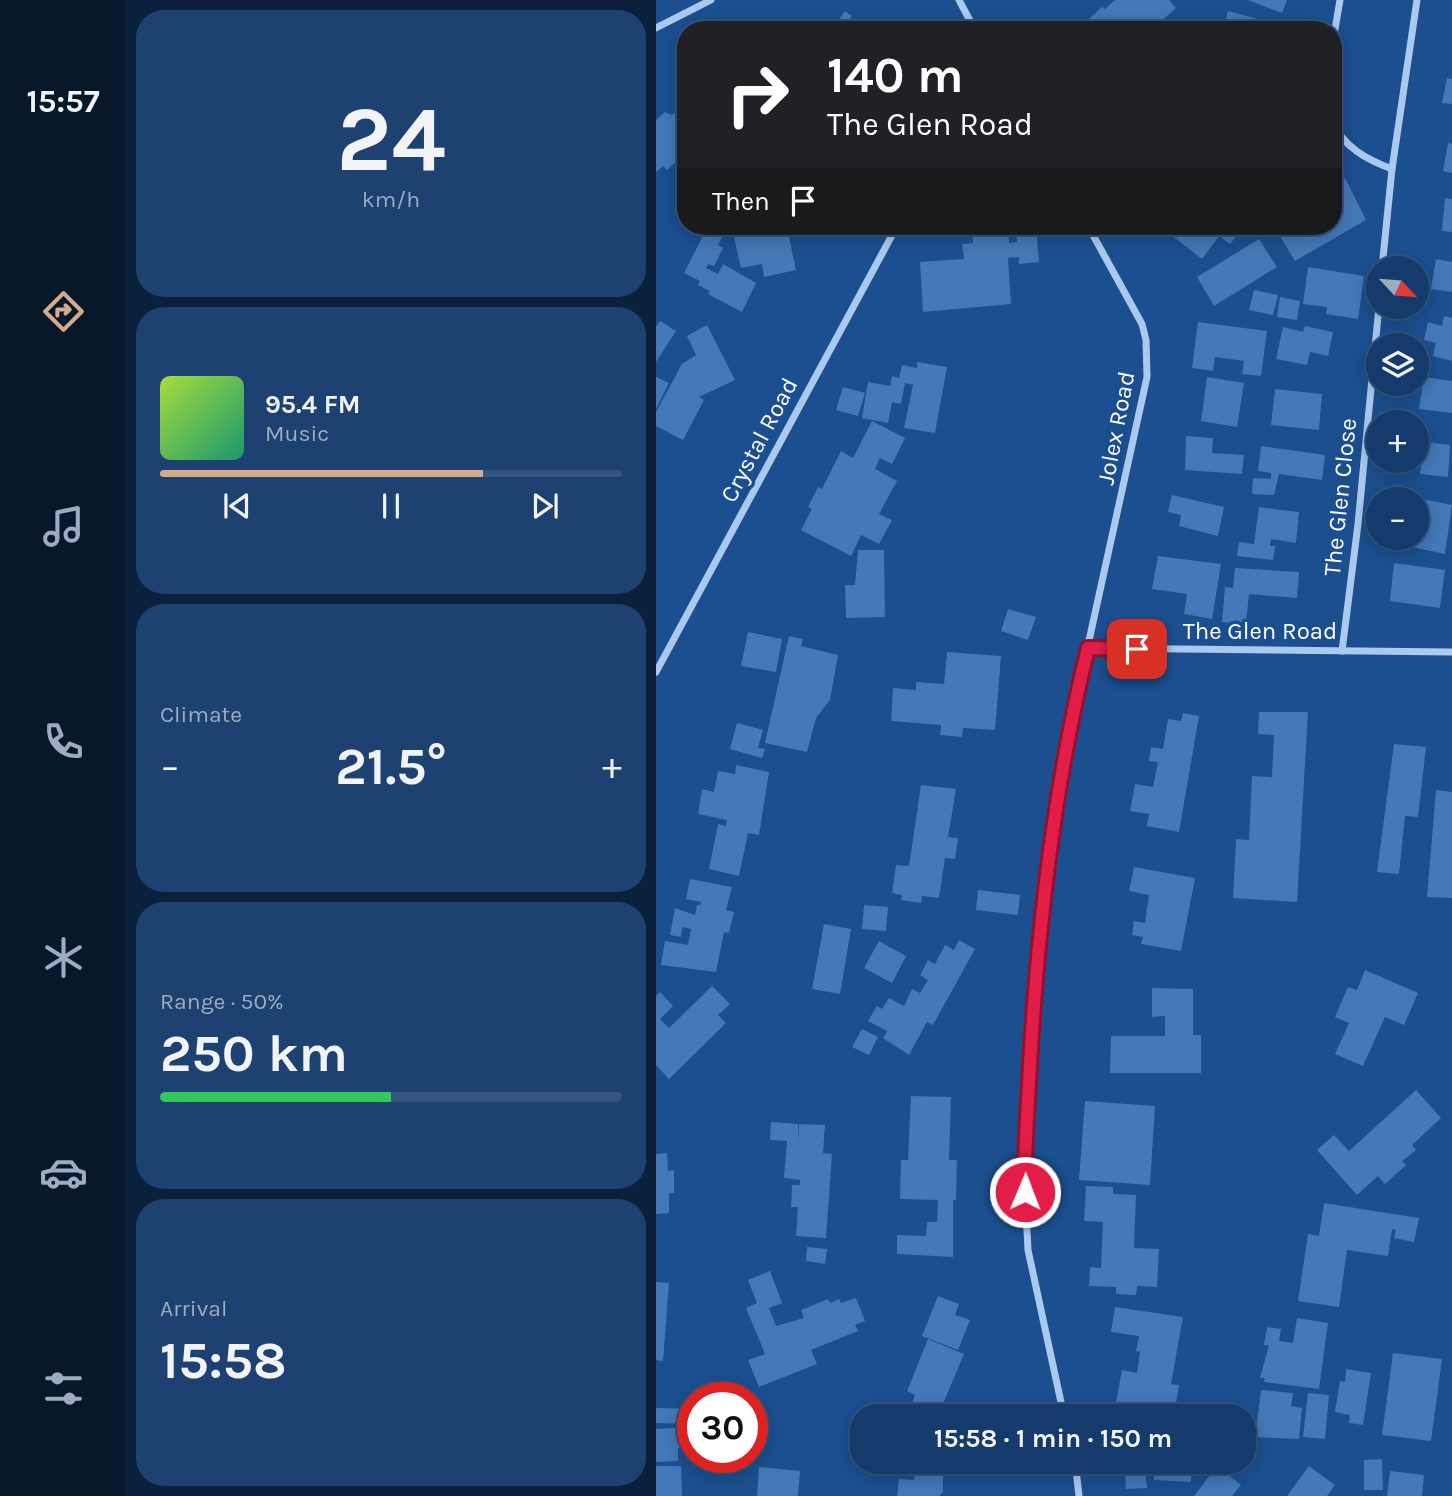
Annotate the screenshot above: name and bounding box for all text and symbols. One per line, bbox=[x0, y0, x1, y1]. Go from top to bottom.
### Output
text: 140 m bbox=[827, 47, 964, 104]
icon: right bbox=[712, 49, 803, 140]
text: 15:57 bbox=[26, 83, 100, 120]
text: 24 bbox=[336, 87, 446, 193]
text: The Glen Road bbox=[827, 106, 1033, 143]
icon: arrive bbox=[784, 182, 822, 220]
text: km/h bbox=[362, 186, 420, 213]
text: Then bbox=[712, 186, 770, 217]
north arrow bbox=[1366, 256, 1430, 318]
map controls bbox=[1366, 256, 1429, 550]
icon: directions bbox=[39, 287, 88, 336]
button: layers bbox=[1366, 333, 1429, 396]
street label: Jolex Road bbox=[1091, 369, 1141, 487]
street label: Crystal Road bbox=[714, 373, 804, 507]
text: 95.4 FM bbox=[265, 389, 361, 420]
button: + bbox=[1366, 410, 1429, 473]
street label: The Glen Close bbox=[1318, 417, 1362, 577]
text: Music bbox=[265, 420, 329, 447]
icon: previous bbox=[218, 487, 256, 525]
icon: pause bbox=[372, 487, 410, 525]
icon: next bbox=[526, 487, 564, 525]
button: − bbox=[1366, 487, 1429, 550]
icon: music bbox=[39, 502, 88, 551]
street label: The Glen Road bbox=[1183, 617, 1337, 645]
pin bbox=[1107, 619, 1167, 679]
icon: arrive bbox=[1118, 630, 1156, 668]
text: Climate bbox=[160, 701, 242, 728]
icon: phone bbox=[39, 717, 88, 766]
text: 21.5° bbox=[335, 736, 447, 797]
text: − bbox=[160, 744, 180, 789]
text: + bbox=[602, 744, 622, 789]
icon: climate bbox=[39, 933, 88, 982]
text: Range · 50% bbox=[160, 988, 284, 1015]
text: 250 km bbox=[160, 1023, 348, 1084]
icon: car bbox=[39, 1148, 88, 1197]
position arrow bbox=[988, 1155, 1062, 1229]
text: Arrival bbox=[160, 1295, 227, 1322]
text: 15:58 bbox=[160, 1330, 287, 1391]
icon: filters bbox=[39, 1364, 88, 1413]
speed limit sign: 30 bbox=[677, 1382, 768, 1473]
text: 15:58 · 1 min · 150 m bbox=[934, 1423, 1172, 1454]

